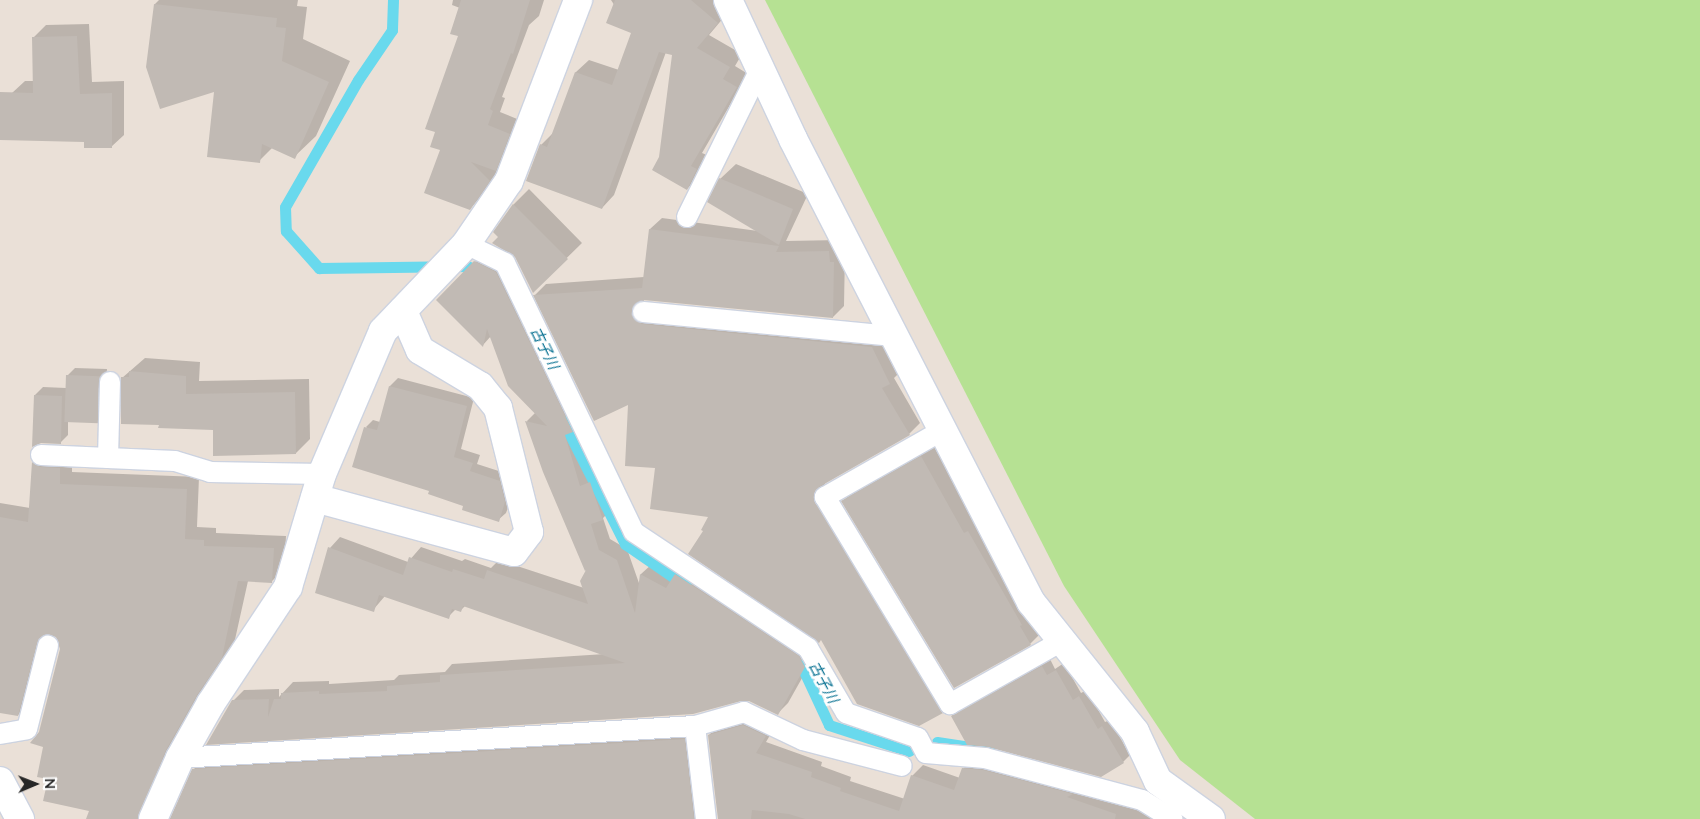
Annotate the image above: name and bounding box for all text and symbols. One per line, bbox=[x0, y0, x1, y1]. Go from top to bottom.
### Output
water label: 古子川 bbox=[527, 324, 563, 372]
water label: 古子川 bbox=[805, 658, 843, 706]
north arrow bbox=[10, 759, 60, 809]
text: N bbox=[42, 778, 59, 789]

